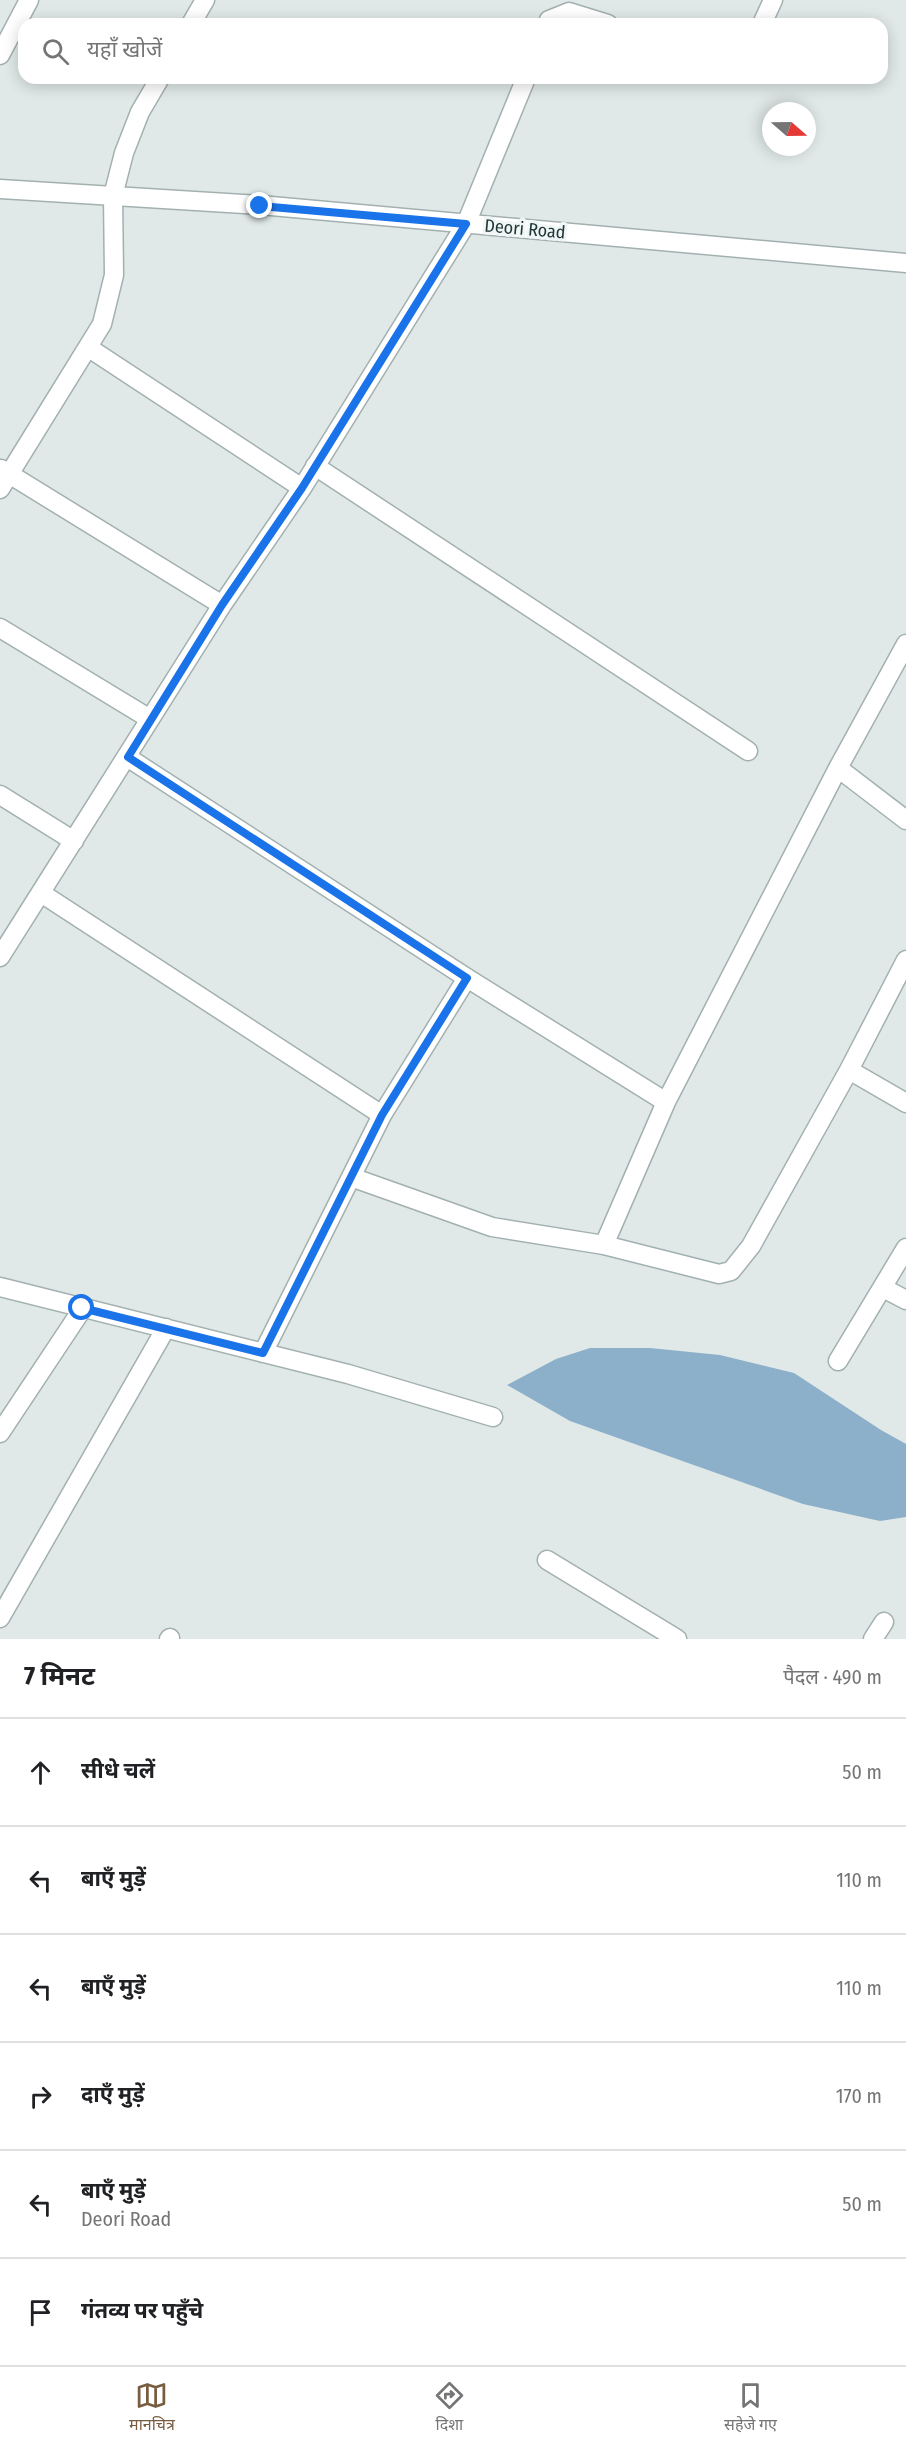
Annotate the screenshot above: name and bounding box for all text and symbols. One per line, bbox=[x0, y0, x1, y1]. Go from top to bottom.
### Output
search box bbox=[18, 18, 888, 84]
icon: search bbox=[39, 35, 72, 68]
text: यहाँ खोजें bbox=[87, 36, 162, 63]
north arrow bbox=[762, 102, 816, 156]
route end bbox=[246, 192, 272, 218]
street label: Deori Road bbox=[484, 215, 566, 243]
route start bbox=[68, 1294, 94, 1320]
text: 7 मिनट bbox=[24, 1661, 95, 1692]
text: पैदल · 490 m bbox=[783, 1665, 882, 1689]
icon: ahead bbox=[24, 1756, 57, 1789]
text: सीधे चलें bbox=[81, 1757, 155, 1784]
text: 50 m bbox=[842, 1760, 882, 1784]
icon: left bbox=[24, 1864, 57, 1897]
text: बाएँ मुड़ें bbox=[81, 1865, 146, 1892]
text: 110 m bbox=[836, 1868, 882, 1892]
icon: left bbox=[24, 1972, 57, 2005]
text: बाएँ मुड़ें bbox=[81, 1973, 146, 2000]
text: 110 m bbox=[836, 1976, 882, 2000]
icon: right bbox=[24, 2080, 57, 2113]
text: दाएँ मुड़ें bbox=[81, 2081, 145, 2108]
text: 170 m bbox=[836, 2084, 882, 2108]
text: बाएँ मुड़ें bbox=[81, 2177, 146, 2204]
icon: left bbox=[24, 2188, 57, 2221]
text: 50 m bbox=[842, 2192, 882, 2216]
text: Deori Road bbox=[81, 2207, 171, 2231]
icon: arrive bbox=[24, 2296, 57, 2329]
text: गंतव्य पर पहुँचे bbox=[81, 2297, 203, 2324]
tab: मानचित्र bbox=[129, 2379, 175, 2437]
tab: दिशा bbox=[433, 2379, 466, 2437]
tab: सहेजे गए bbox=[724, 2379, 777, 2437]

